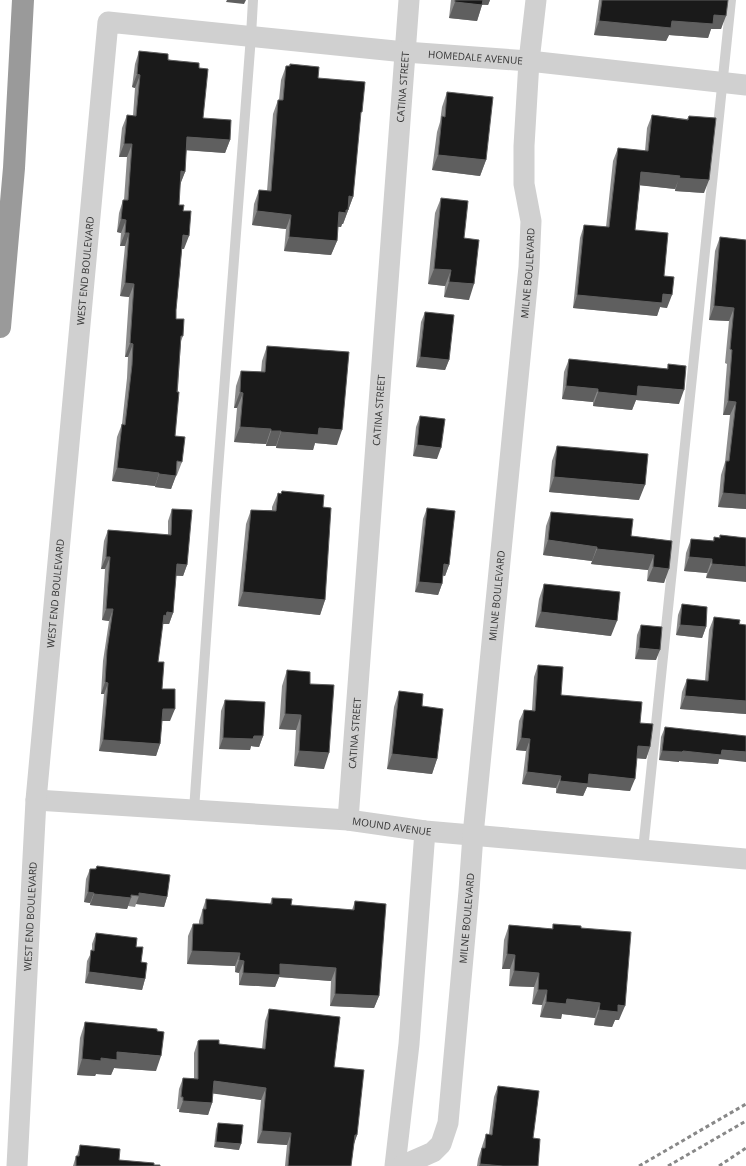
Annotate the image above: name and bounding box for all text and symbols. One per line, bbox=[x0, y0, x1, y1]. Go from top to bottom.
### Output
street label: HOMEDALE AVENUE bbox=[428, 47, 523, 68]
street label: CATINA STREET bbox=[393, 51, 412, 123]
street label: WEST END BOULEVARD bbox=[73, 216, 97, 326]
street label: MILNE BOULEVARD bbox=[517, 228, 538, 319]
street label: CATINA STREET bbox=[369, 374, 388, 446]
street label: WEST END BOULEVARD bbox=[43, 538, 67, 649]
street label: MILNE BOULEVARD bbox=[485, 550, 508, 642]
street label: CATINA STREET bbox=[345, 697, 364, 769]
street label: MOUND AVENUE bbox=[351, 814, 432, 839]
street label: WEST END BOULEVARD bbox=[20, 861, 40, 971]
street label: MILNE BOULEVARD bbox=[455, 872, 477, 964]

